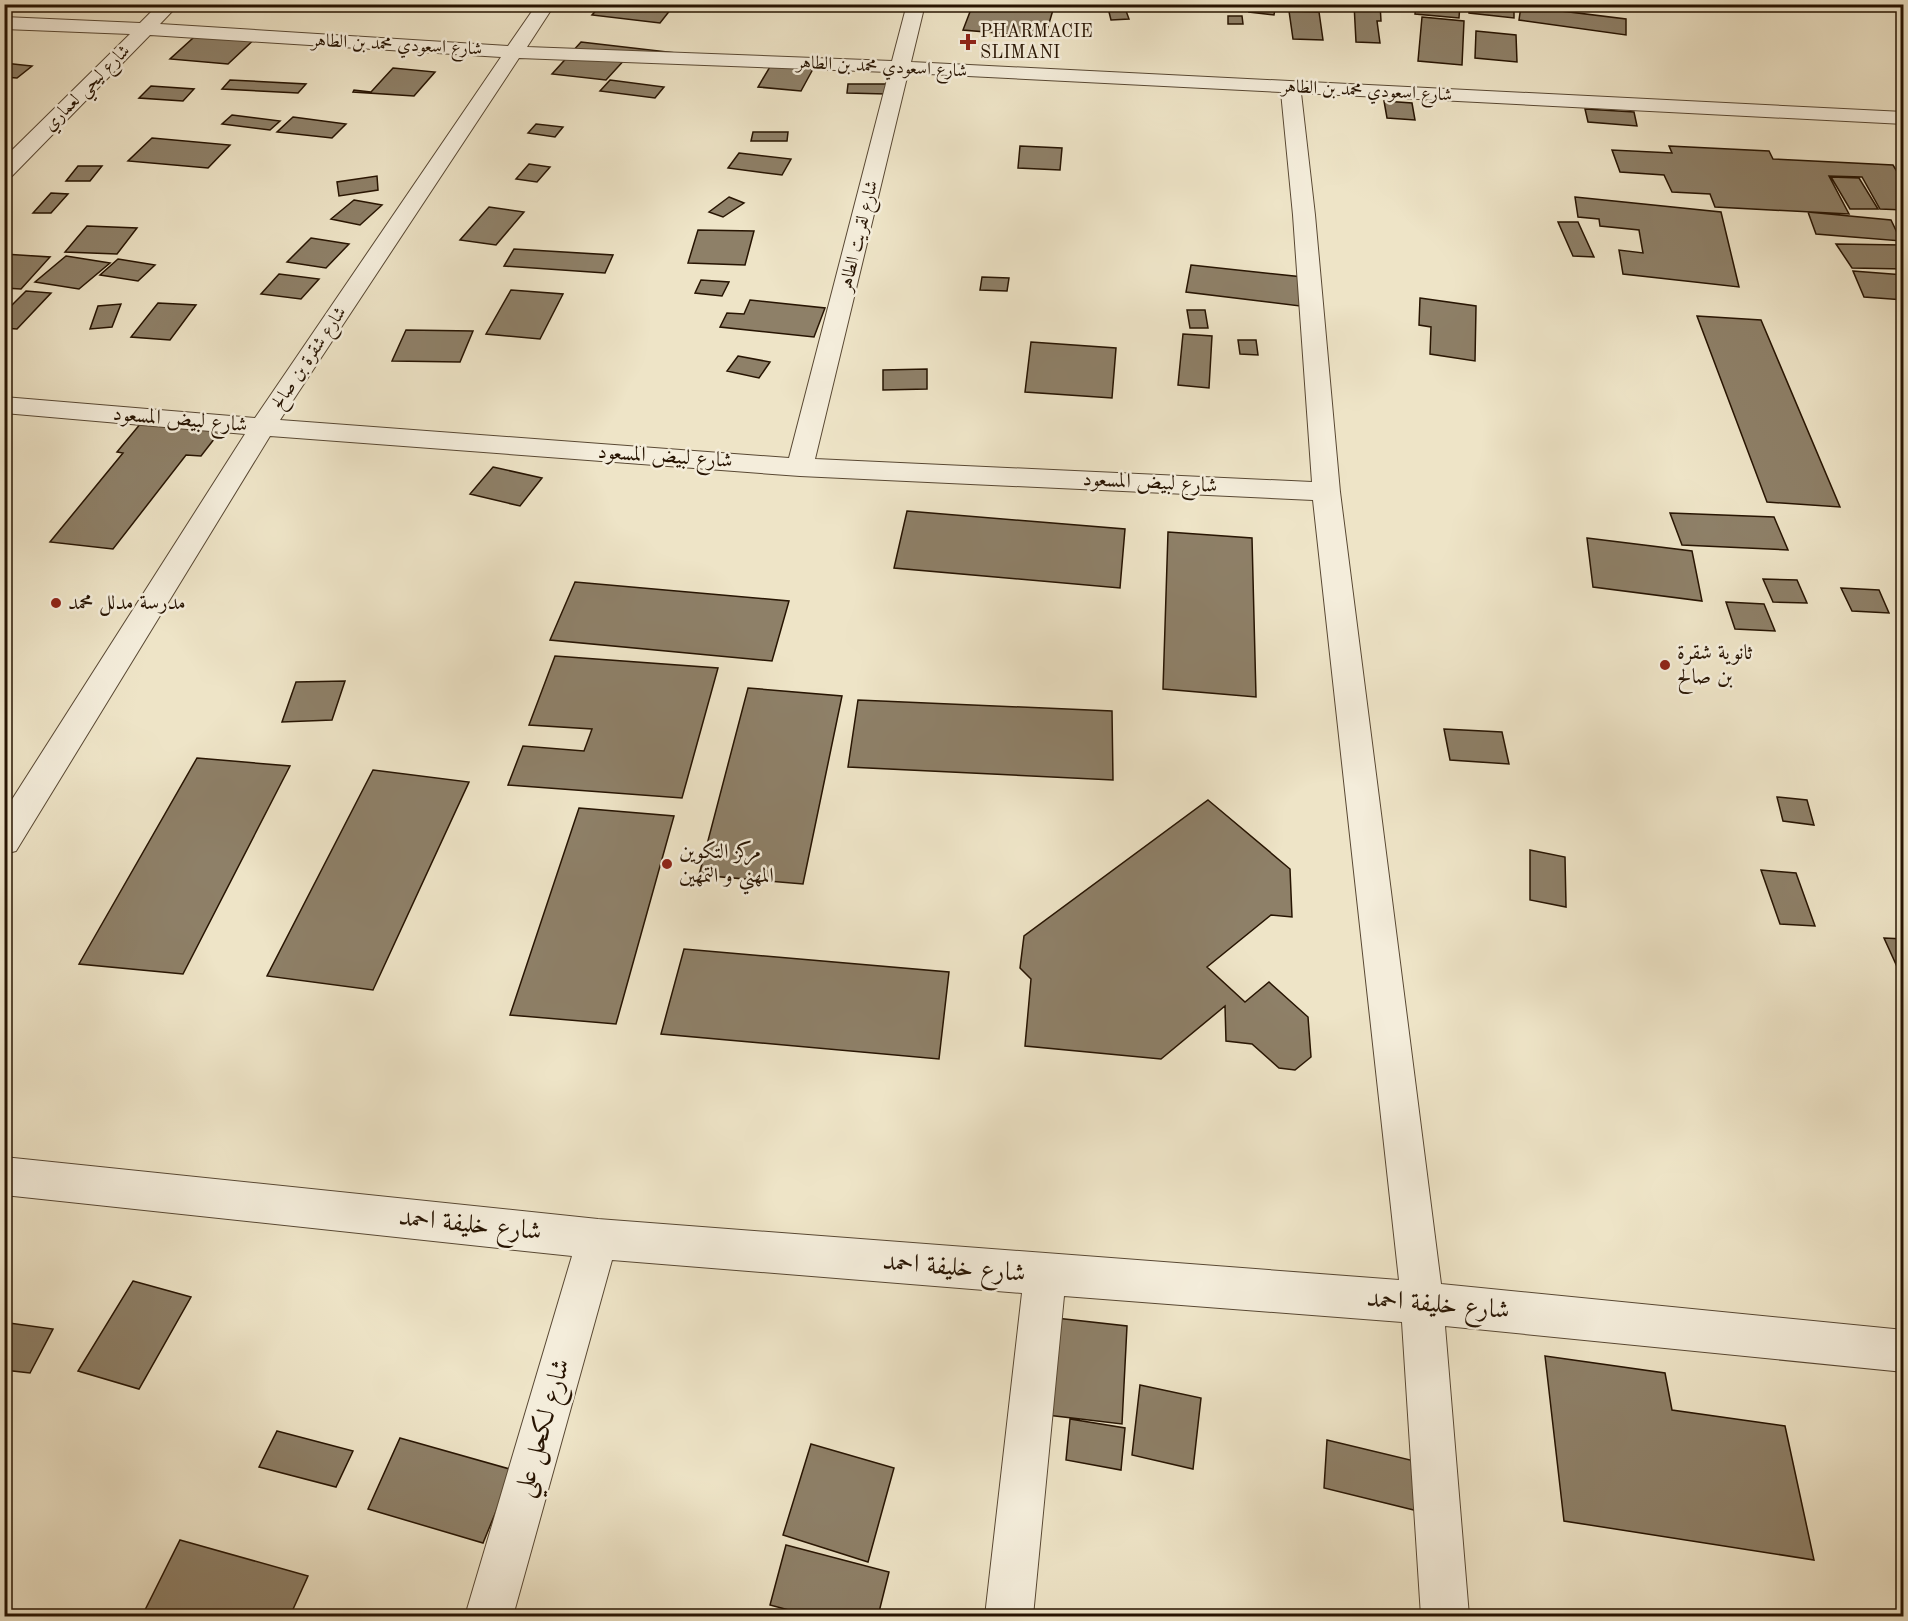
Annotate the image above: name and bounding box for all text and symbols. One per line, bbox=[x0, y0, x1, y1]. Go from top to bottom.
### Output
place label: PHARMACIE SLIMANI bbox=[980, 23, 1093, 62]
street label: شارع اسعودي محمد بن الطاهر bbox=[309, 31, 483, 63]
marker: PHARMACIE SLIMANI bbox=[961, 35, 975, 49]
street label: شارع ليحي لعماري bbox=[41, 42, 138, 139]
street label: شارع اسعودي محمد بن الطاهر bbox=[794, 53, 968, 85]
street label: شارع اسعودي محمد بن الطاهر bbox=[1279, 77, 1453, 109]
street label: شارع لقريت الطاهر bbox=[836, 179, 886, 296]
street label: شارع شقرة بن صالح bbox=[268, 304, 355, 416]
street label: شارع لبيض المسعود bbox=[111, 404, 248, 442]
street label: شارع لبيض المسعود bbox=[596, 442, 733, 478]
street label: شارع لبيض المسعود bbox=[1082, 469, 1218, 503]
place label: مدرسة مدلل محمد bbox=[68, 593, 186, 616]
marker: مدرسة مدلل محمد bbox=[49, 596, 63, 610]
place label: ثانوية شقرة بن صالح bbox=[1677, 643, 1753, 694]
marker: ثانوية شقرة بن صالح bbox=[1658, 658, 1672, 672]
place label: مركز التكوين المهني و التمهين bbox=[679, 840, 774, 895]
marker: مركز التكوين المهني و التمهين bbox=[660, 857, 674, 871]
street label: شارع خليفة احمد bbox=[397, 1205, 543, 1252]
street label: شارع خليفة احمد bbox=[881, 1249, 1027, 1294]
street label: شارع خليفة احمد bbox=[1365, 1286, 1511, 1331]
street label: شارع لكحل علي bbox=[509, 1355, 585, 1503]

